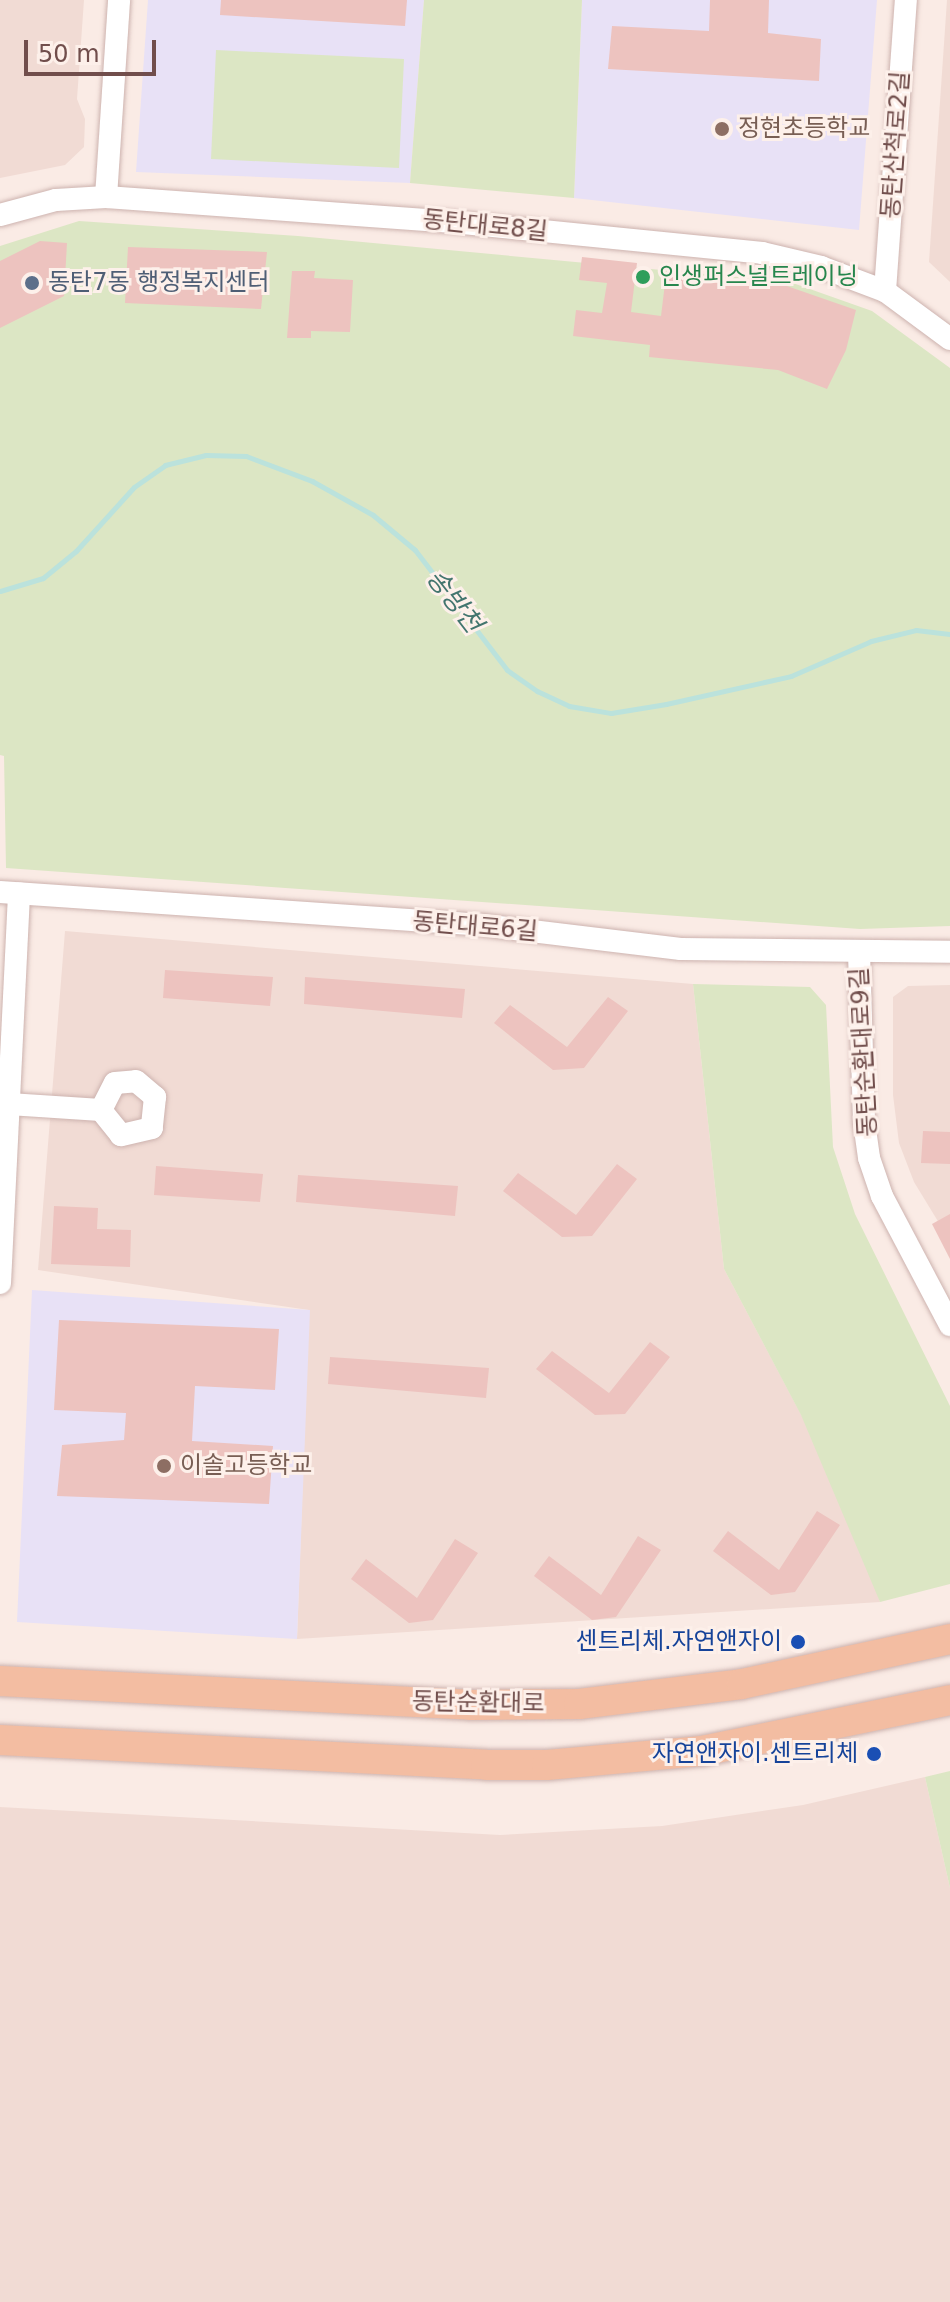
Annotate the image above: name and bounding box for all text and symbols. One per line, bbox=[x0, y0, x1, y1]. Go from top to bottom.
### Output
scale bar bbox=[28, 24, 160, 74]
text: 50 m bbox=[38, 40, 100, 68]
street label: 동탄산척로2길 bbox=[876, 70, 916, 220]
place label: 정현초등학교 bbox=[738, 115, 870, 143]
marker: 정현초등학교 bbox=[713, 120, 731, 138]
street label: 동탄대로8길 bbox=[421, 205, 549, 247]
place label: 인생퍼스널트레이닝 bbox=[659, 263, 858, 291]
marker: 인생퍼스널트레이닝 bbox=[634, 268, 652, 286]
place label: 동탄7동 행정복지센터 bbox=[48, 269, 270, 297]
marker: 동탄7동 행정복지센터 bbox=[23, 274, 41, 292]
water label: 송방천 bbox=[420, 563, 488, 639]
street label: 동탄대로6길 bbox=[411, 907, 539, 947]
street label: 동탄순환대로9길 bbox=[845, 966, 883, 1138]
place label: 이솔고등학교 bbox=[180, 1452, 312, 1480]
marker: 이솔고등학교 bbox=[155, 1457, 173, 1475]
place label: 센트리체.자연앤자이 bbox=[576, 1628, 782, 1656]
marker: 센트리체.자연앤자이 bbox=[789, 1633, 807, 1651]
street label: 동탄순환대로 bbox=[412, 1687, 544, 1719]
place label: 자연앤자이.센트리체 bbox=[652, 1740, 858, 1768]
marker: 자연앤자이.센트리체 bbox=[865, 1745, 883, 1763]

